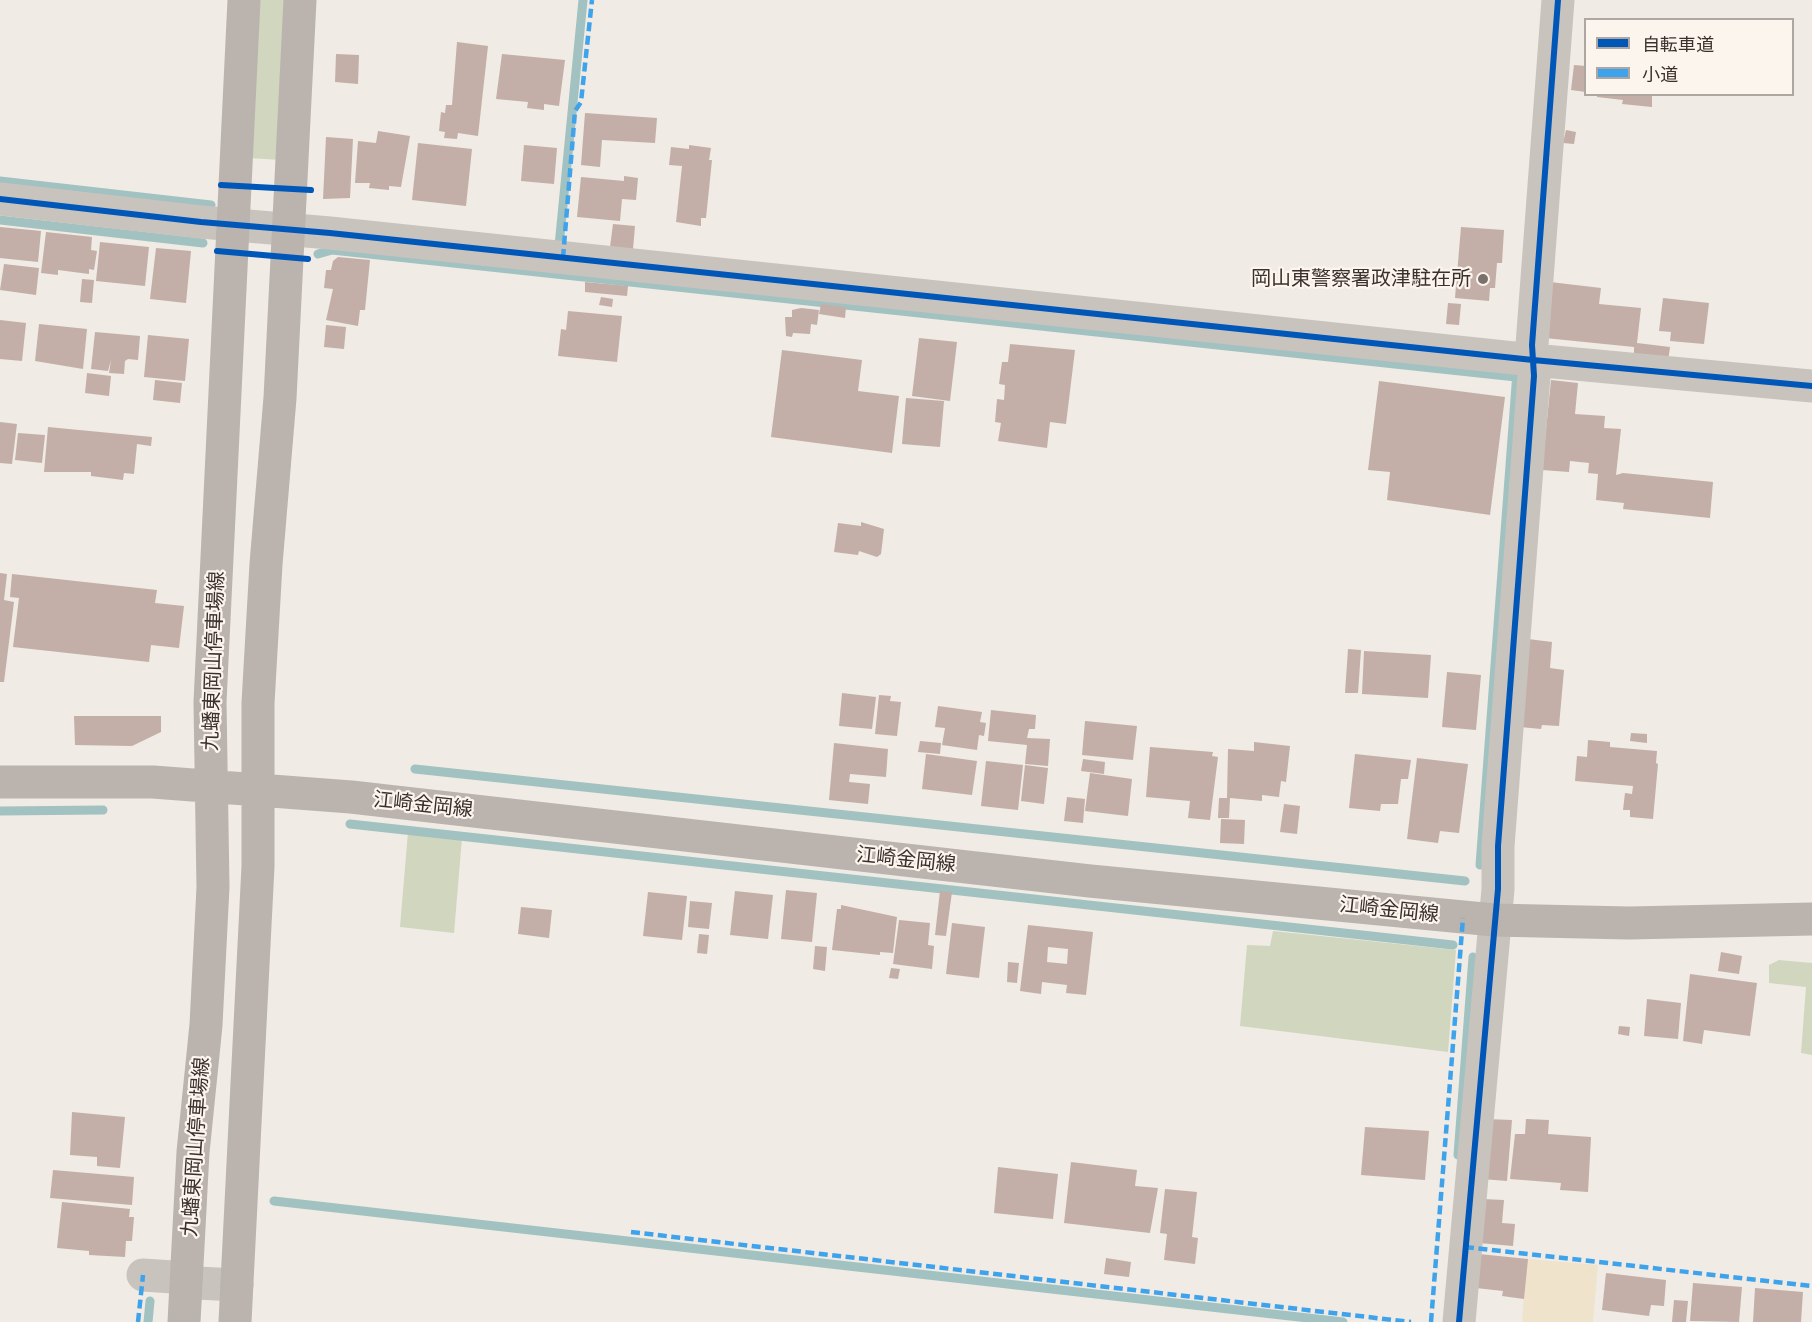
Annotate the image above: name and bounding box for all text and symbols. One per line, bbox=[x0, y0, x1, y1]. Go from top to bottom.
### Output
legend bbox=[1584, 18, 1794, 96]
text: 自転車道 bbox=[1642, 34, 1714, 55]
text: 小道 bbox=[1642, 64, 1678, 85]
place label: 岡山東警察署政津駐在所 bbox=[1251, 267, 1471, 291]
marker: 岡山東警察署政津駐在所 bbox=[1476, 272, 1490, 286]
street label: 九蟠東岡山停車場線 bbox=[199, 571, 229, 751]
street label: 江崎金岡線 bbox=[372, 788, 474, 822]
street label: 江崎金岡線 bbox=[855, 843, 957, 877]
street label: 江崎金岡線 bbox=[1338, 893, 1440, 927]
street label: 九蟠東岡山停車場線 bbox=[178, 1056, 214, 1238]

